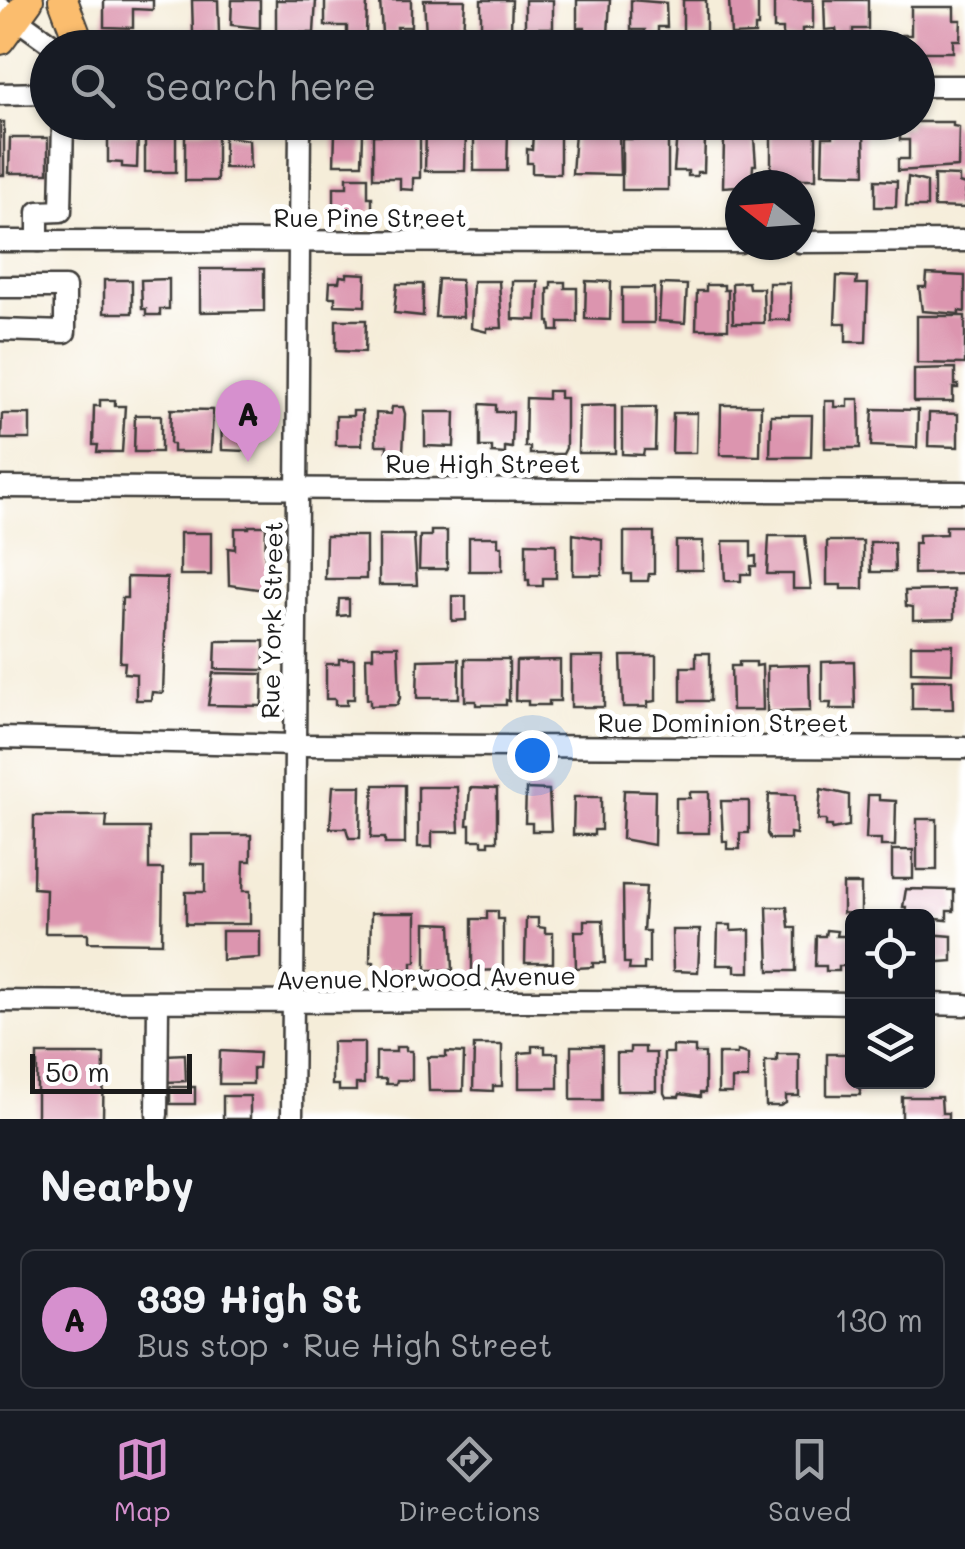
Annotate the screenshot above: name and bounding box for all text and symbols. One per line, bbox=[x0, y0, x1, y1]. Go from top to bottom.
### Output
search box bbox=[30, 30, 935, 140]
icon: search bbox=[65, 58, 120, 113]
text: Search here bbox=[145, 60, 376, 110]
north arrow bbox=[725, 170, 815, 260]
street label: Rue Pine Street bbox=[273, 201, 467, 233]
pin: A bbox=[216, 380, 280, 462]
street label: Rue High Street bbox=[386, 447, 580, 479]
street label: Rue York Street bbox=[253, 521, 289, 719]
street label: Rue Dominion Street bbox=[598, 706, 848, 738]
your location bbox=[507, 730, 558, 781]
map controls bbox=[845, 909, 935, 1089]
button: locate bbox=[845, 909, 935, 999]
street label: Avenue Norwood Avenue bbox=[276, 958, 576, 996]
button: layers bbox=[845, 999, 935, 1089]
scale bar bbox=[30, 1049, 192, 1094]
text: 50 m bbox=[45, 1053, 110, 1089]
text: Nearby bbox=[40, 1157, 194, 1212]
text: 339 High St bbox=[137, 1273, 362, 1323]
text: A bbox=[63, 1298, 86, 1340]
text: 130 m bbox=[834, 1298, 923, 1340]
text: Bus stop · Rue High Street bbox=[137, 1323, 552, 1365]
tab: Map bbox=[114, 1432, 171, 1528]
tab: Directions bbox=[398, 1432, 541, 1528]
tab: Saved bbox=[768, 1432, 851, 1528]

